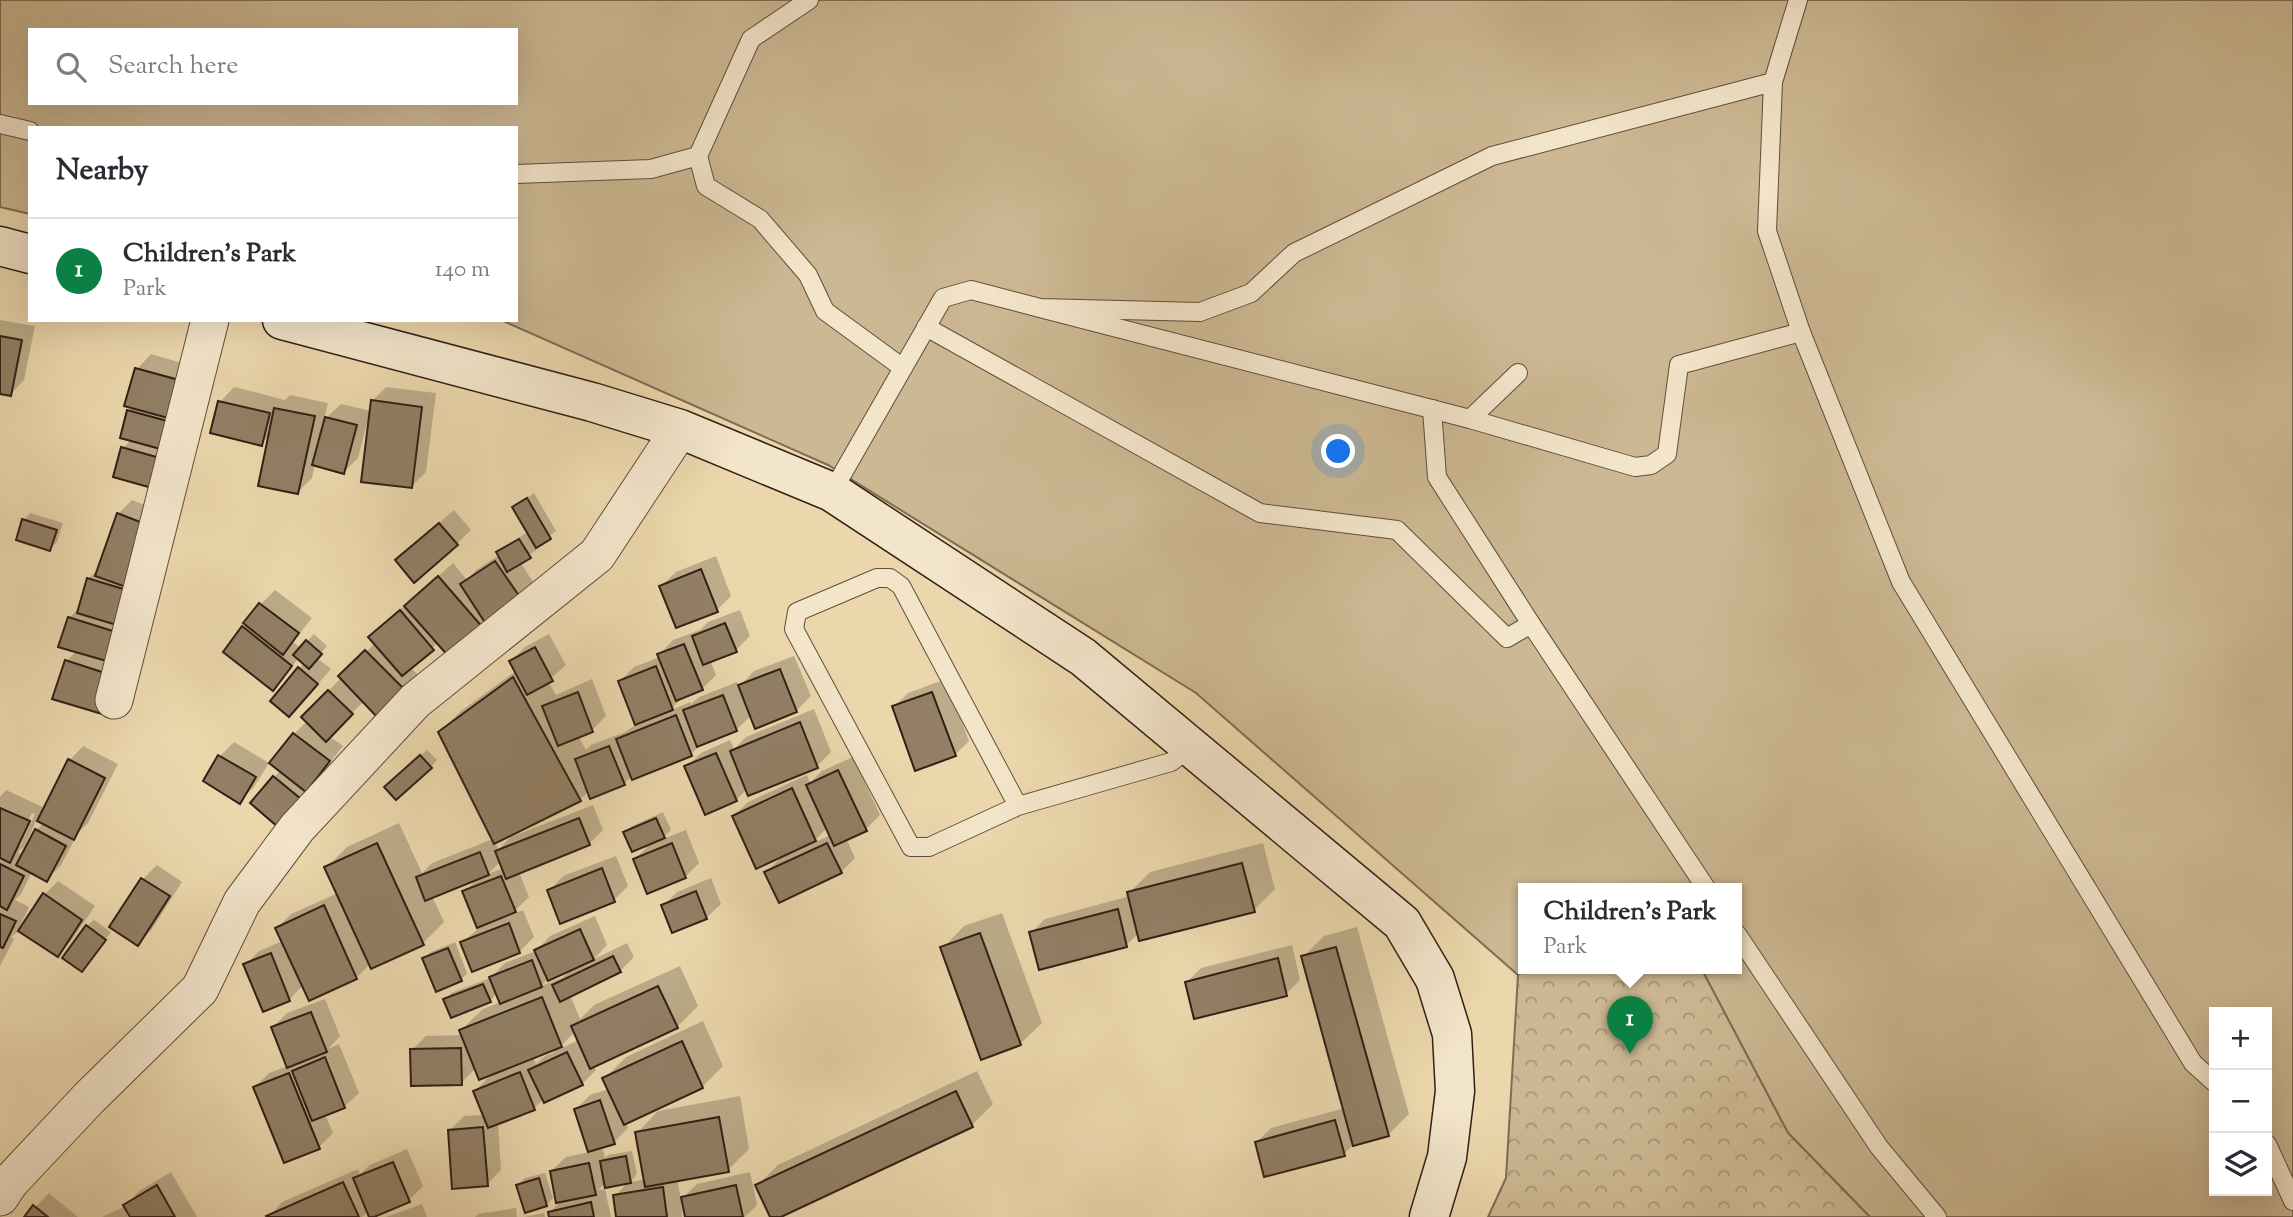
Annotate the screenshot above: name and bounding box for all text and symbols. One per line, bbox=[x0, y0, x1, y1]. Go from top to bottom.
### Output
search box bbox=[28, 28, 518, 105]
icon: search bbox=[52, 48, 90, 86]
text: Search here bbox=[108, 48, 238, 85]
text: Nearby bbox=[56, 150, 148, 193]
text: Children's Park bbox=[123, 236, 296, 273]
text: 1 bbox=[75, 254, 83, 287]
text: 140 m bbox=[435, 254, 490, 287]
text: Park bbox=[123, 273, 167, 306]
your location bbox=[1321, 434, 1355, 468]
popup bbox=[1518, 883, 1742, 974]
text: Children's Park bbox=[1543, 894, 1717, 931]
text: Park bbox=[1543, 931, 1587, 964]
pin: 1 bbox=[1607, 996, 1653, 1054]
map controls bbox=[2209, 1007, 2272, 1196]
button: + bbox=[2209, 1007, 2272, 1070]
button: − bbox=[2209, 1070, 2272, 1133]
button: layers bbox=[2209, 1133, 2272, 1196]

